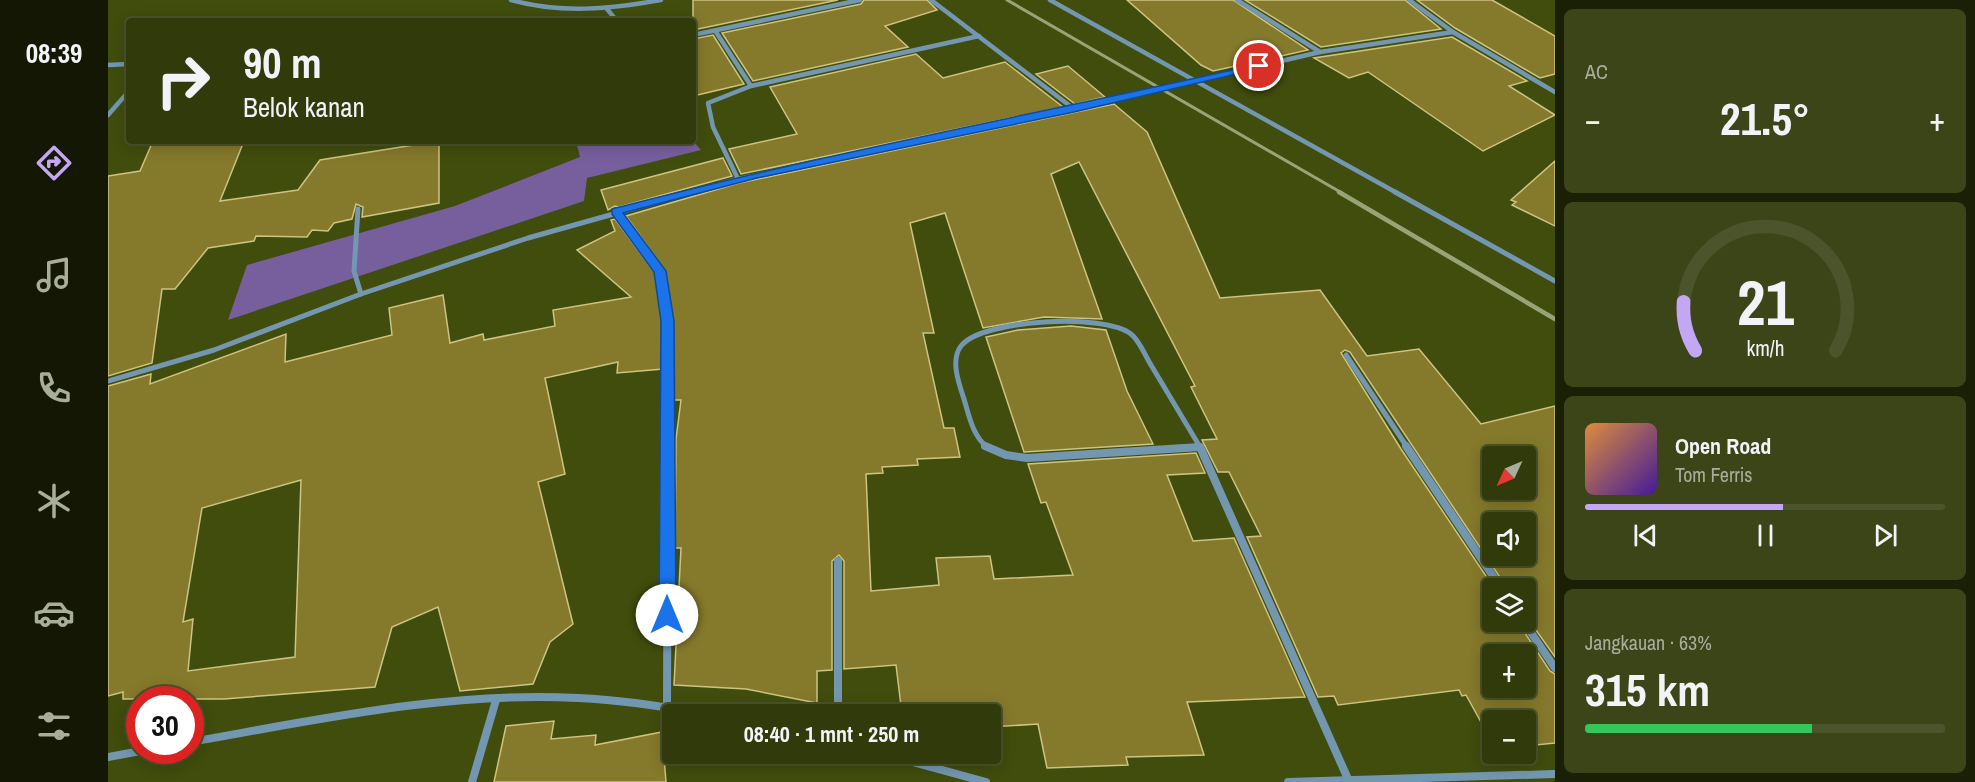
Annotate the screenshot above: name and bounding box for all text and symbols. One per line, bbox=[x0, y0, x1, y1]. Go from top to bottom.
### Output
text: 08:39 bbox=[26, 35, 82, 71]
text: 90 m bbox=[243, 35, 322, 91]
pin bbox=[1233, 40, 1284, 91]
icon: right bbox=[144, 42, 222, 120]
icon: arrive bbox=[1242, 49, 1275, 82]
text: AC bbox=[1585, 58, 1608, 85]
text: 21.5° bbox=[1720, 88, 1810, 149]
text: Belok kanan bbox=[243, 89, 365, 125]
text: − bbox=[1585, 97, 1601, 141]
text: + bbox=[1929, 97, 1945, 141]
icon: directions bbox=[33, 142, 75, 184]
icon: music bbox=[33, 254, 75, 296]
text: 21 bbox=[1737, 261, 1794, 345]
text: km/h bbox=[1746, 335, 1784, 364]
icon: phone bbox=[33, 367, 75, 409]
text: Open Road bbox=[1675, 431, 1771, 461]
north arrow bbox=[1482, 446, 1536, 500]
map controls bbox=[1482, 446, 1536, 764]
text: Tom Ferris bbox=[1675, 461, 1753, 488]
icon: climate bbox=[33, 480, 75, 522]
button: sound bbox=[1482, 512, 1536, 566]
icon: previous bbox=[1629, 519, 1662, 552]
icon: pause bbox=[1749, 519, 1782, 552]
icon: next bbox=[1869, 519, 1902, 552]
button: layers bbox=[1482, 578, 1536, 632]
position arrow bbox=[635, 583, 699, 647]
icon: car bbox=[33, 592, 75, 634]
text: Jangkauan · 63% bbox=[1585, 629, 1712, 656]
button: + bbox=[1482, 644, 1536, 698]
text: 315 km bbox=[1585, 659, 1710, 720]
speed limit sign: 30 bbox=[126, 686, 204, 764]
icon: filters bbox=[33, 705, 75, 747]
button: − bbox=[1482, 710, 1536, 764]
text: 08:40 · 1 mnt · 250 m bbox=[744, 719, 919, 749]

